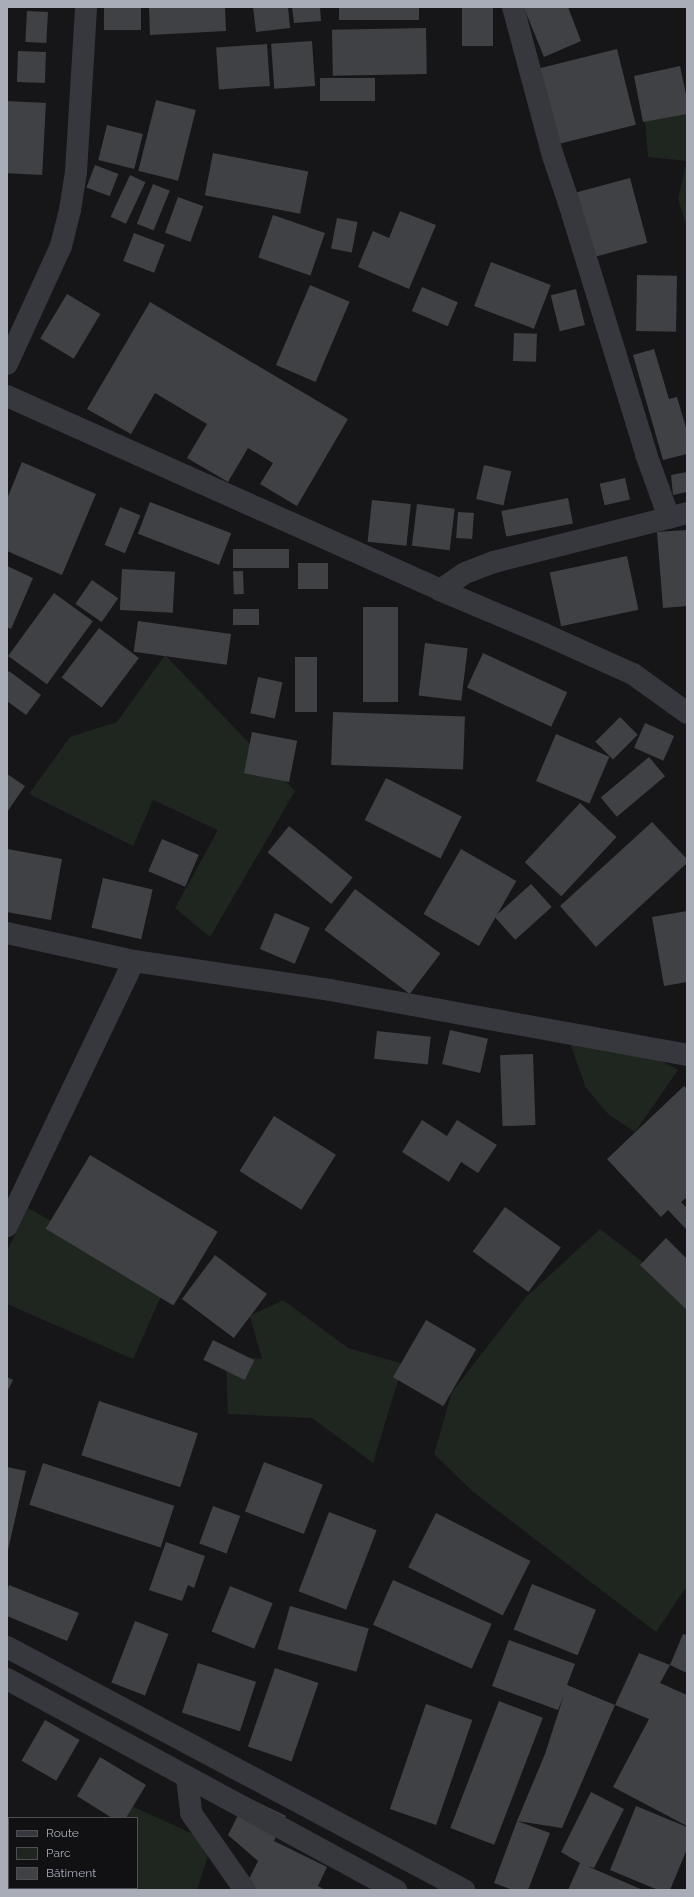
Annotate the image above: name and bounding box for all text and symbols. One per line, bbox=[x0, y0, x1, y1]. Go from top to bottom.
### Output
legend bbox=[8, 1817, 138, 1889]
text: Route bbox=[46, 1826, 79, 1840]
text: Parc bbox=[46, 1846, 71, 1860]
text: Bâtiment bbox=[46, 1866, 96, 1880]

